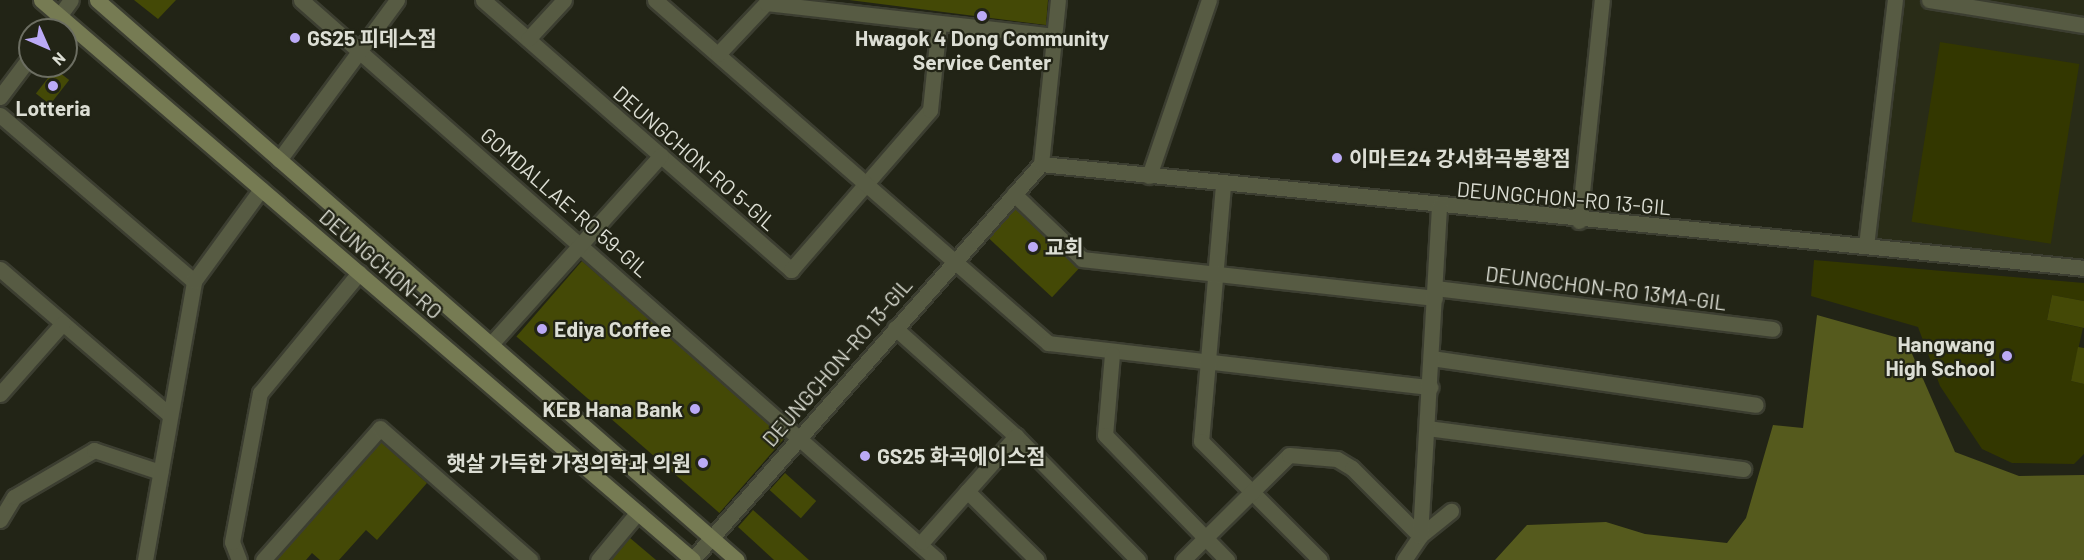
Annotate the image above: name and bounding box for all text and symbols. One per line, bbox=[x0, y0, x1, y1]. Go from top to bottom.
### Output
marker: Hwagok 4 Dong Community Service Center bbox=[975, 9, 989, 23]
north arrow bbox=[18, 18, 78, 78]
place label: GS25 피데스점 bbox=[307, 25, 437, 51]
place label: Hwagok 4 Dong Community Service Center bbox=[855, 25, 1109, 75]
marker: GS25 피데스점 bbox=[288, 31, 302, 45]
text: N bbox=[49, 49, 70, 70]
marker: Lotteria bbox=[46, 79, 60, 93]
street label: DEUNGCHON-RO 5-GIL bbox=[608, 80, 782, 236]
place label: Lotteria bbox=[15, 95, 91, 121]
street label: GOMDALLAE-RO 59-GIL bbox=[476, 122, 654, 282]
place label: 이마트24 강서화곡봉황점 bbox=[1349, 145, 1571, 171]
marker: 이마트24 강서화곡봉황점 bbox=[1330, 151, 1344, 165]
street label: DEUNGCHON-RO 13-GIL bbox=[1456, 176, 1672, 220]
street label: DEUNGCHON-RO bbox=[315, 204, 447, 324]
place label: 교회 bbox=[1045, 234, 1084, 260]
marker: 교회 bbox=[1026, 240, 1040, 254]
street label: DEUNGCHON-RO 13MA-GIL bbox=[1484, 261, 1728, 315]
street label: DEUNGCHON-RO 13-GIL bbox=[757, 273, 917, 451]
place label: Ediya Coffee bbox=[554, 316, 671, 342]
marker: Ediya Coffee bbox=[535, 322, 549, 336]
place label: Hangwang High School bbox=[1885, 331, 1995, 381]
marker: Hangwang High School bbox=[2000, 349, 2014, 363]
place label: KEB Hana Bank bbox=[543, 396, 683, 422]
marker: KEB Hana Bank bbox=[688, 402, 702, 416]
place label: GS25 화곡에이스점 bbox=[877, 443, 1046, 469]
marker: GS25 화곡에이스점 bbox=[858, 449, 872, 463]
place label: 햇살 가득한 가정의학과 의원 bbox=[447, 450, 691, 476]
marker: 햇살 가득한 가정의학과 의원 bbox=[696, 456, 710, 470]

